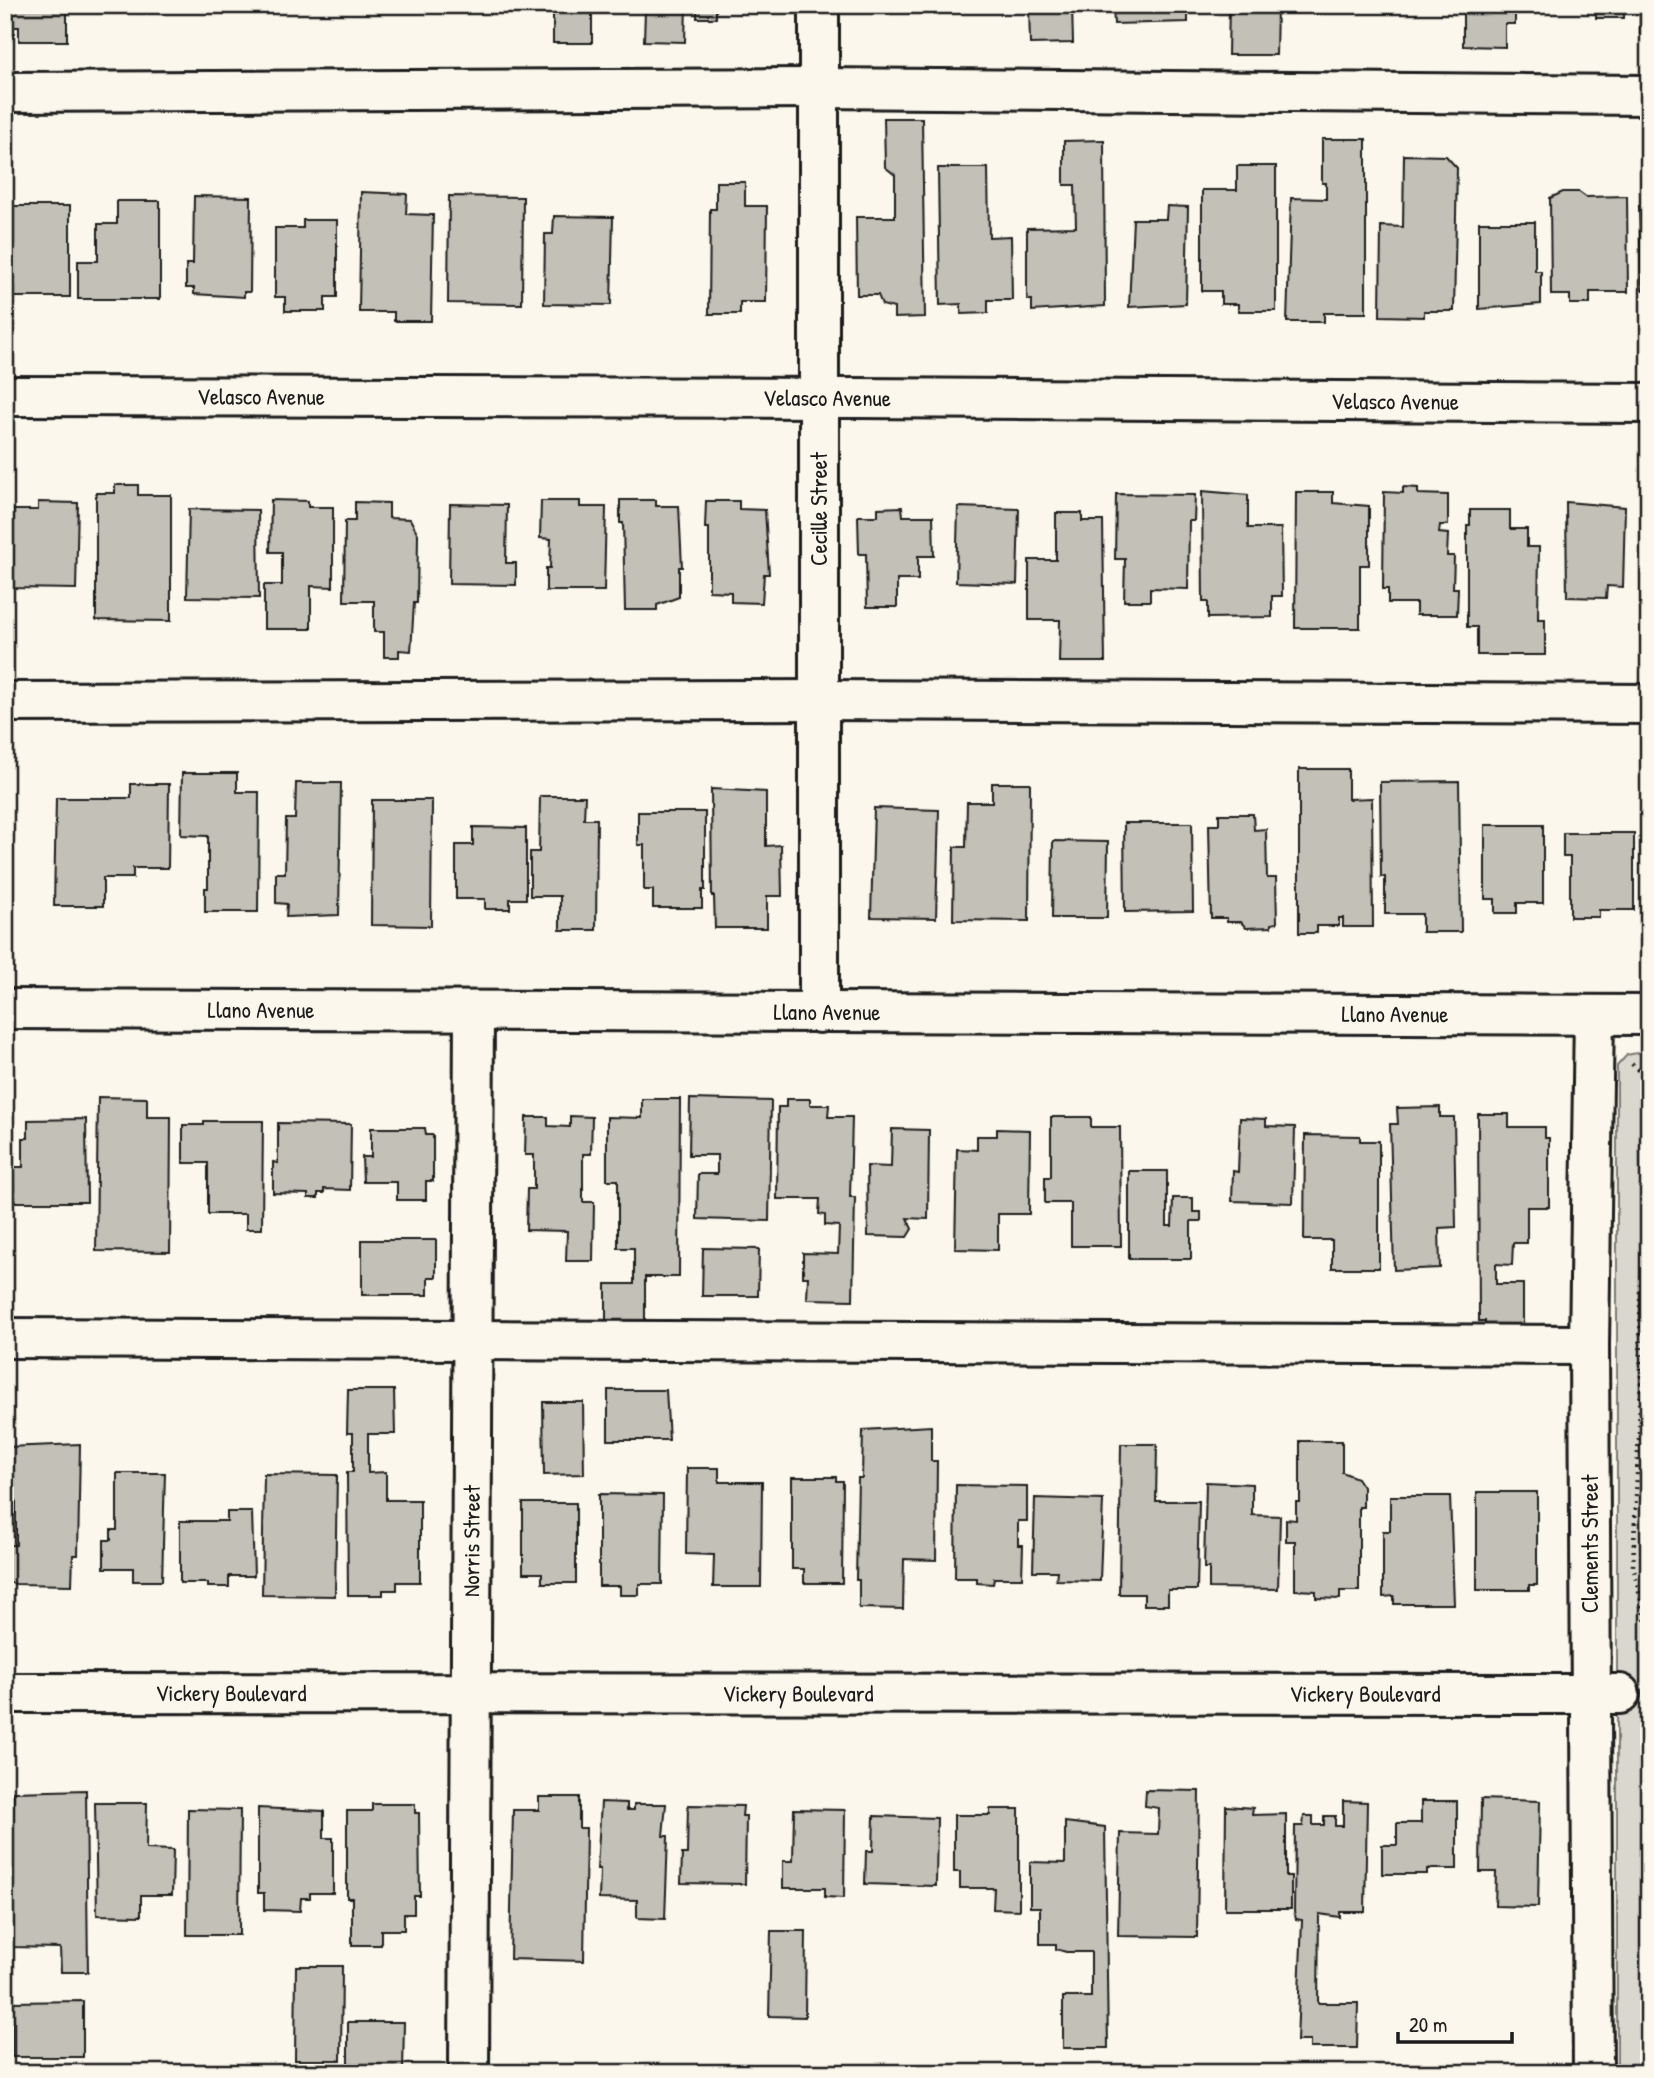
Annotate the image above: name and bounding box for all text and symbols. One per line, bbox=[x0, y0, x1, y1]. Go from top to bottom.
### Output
street label: Velasco Avenue bbox=[197, 380, 325, 412]
street label: Velasco Avenue bbox=[763, 382, 891, 413]
street label: Velasco Avenue bbox=[1331, 385, 1459, 417]
street label: Cecille Street bbox=[803, 451, 834, 566]
street label: Llano Avenue bbox=[207, 994, 315, 1025]
street label: Llano Avenue bbox=[773, 996, 881, 1027]
street label: Llano Avenue bbox=[1341, 998, 1449, 1029]
street label: Clements Street bbox=[1574, 1474, 1605, 1613]
street label: Norris Street bbox=[455, 1484, 487, 1597]
street label: Vickery Boulevard bbox=[155, 1677, 307, 1708]
street label: Vickery Boulevard bbox=[722, 1677, 874, 1709]
street label: Vickery Boulevard bbox=[1289, 1678, 1441, 1709]
scale bar bbox=[1398, 2001, 1512, 2045]
text: 20 m bbox=[1409, 2010, 1447, 2039]

